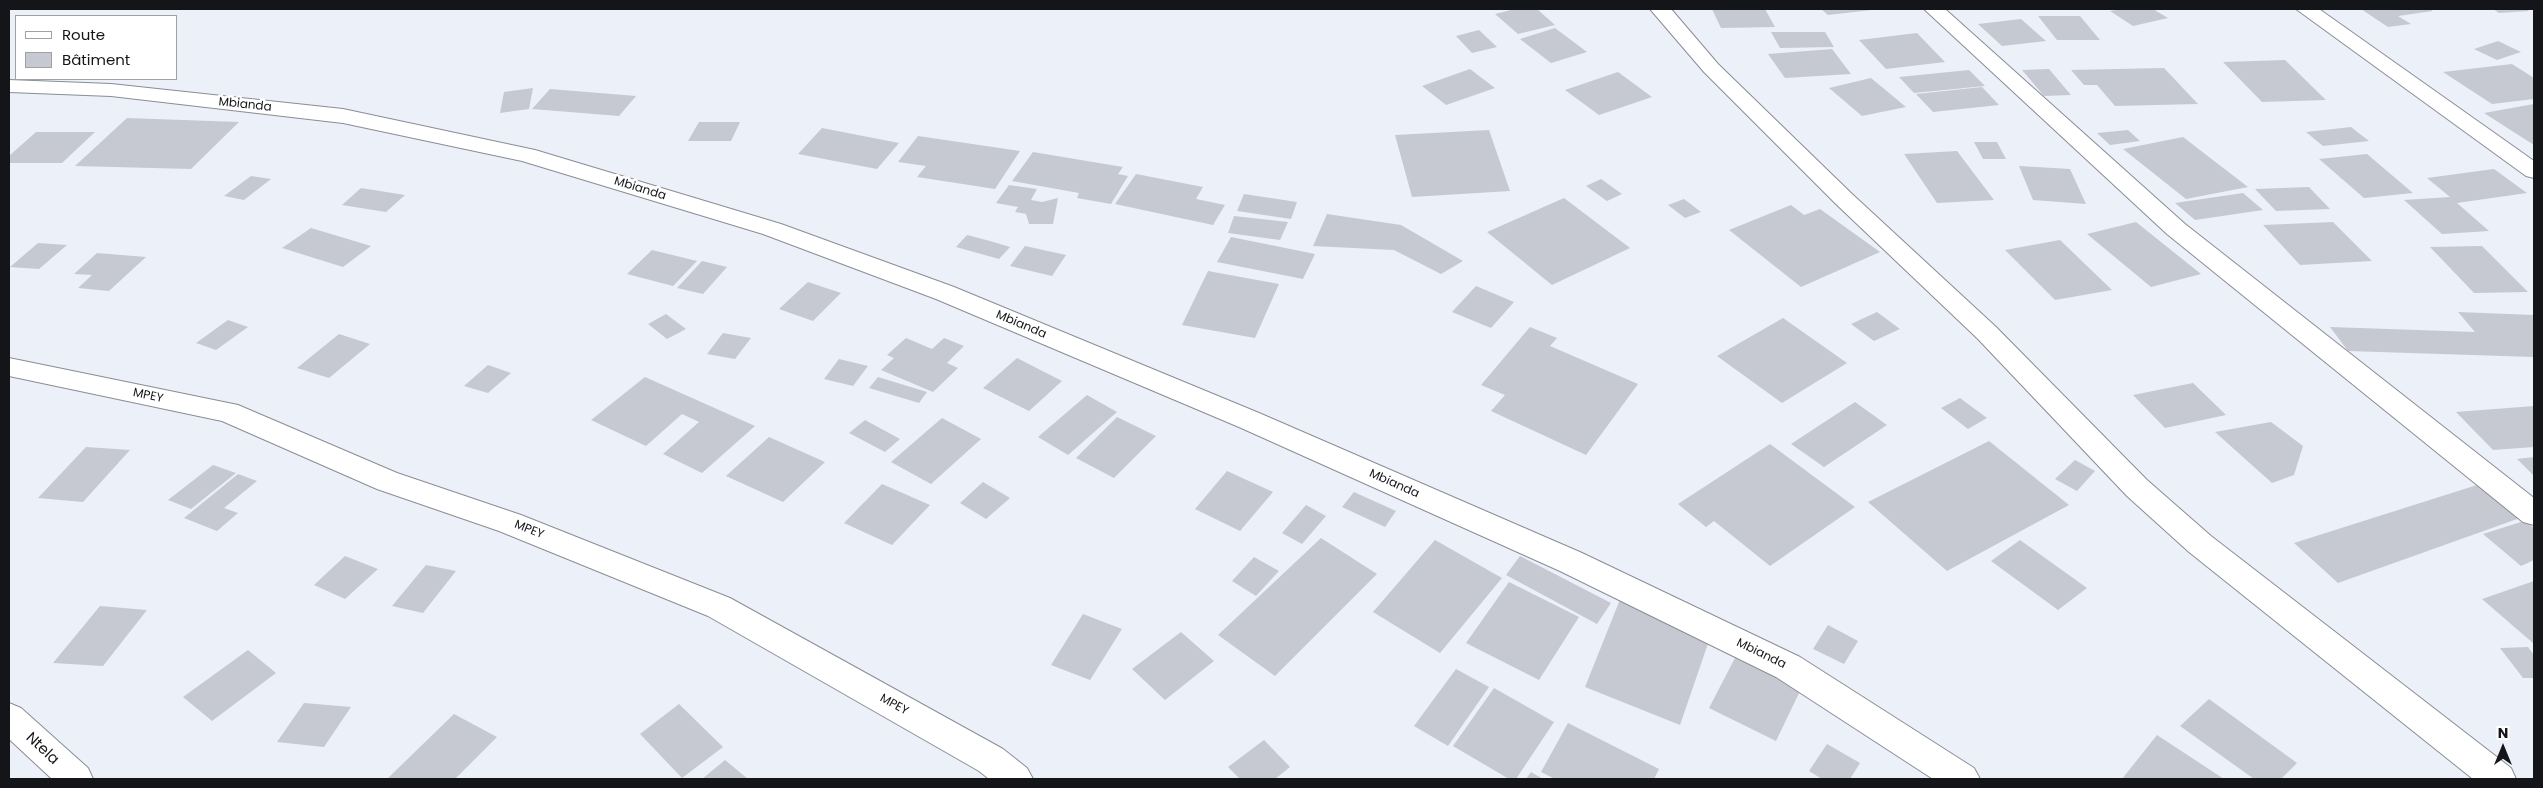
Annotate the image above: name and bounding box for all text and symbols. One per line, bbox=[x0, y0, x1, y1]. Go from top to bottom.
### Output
legend bbox=[15, 15, 178, 80]
text: Route bbox=[62, 24, 105, 45]
text: Bâtiment bbox=[62, 49, 130, 70]
street label: Mbianda bbox=[218, 95, 272, 115]
street label: Mbianda bbox=[612, 174, 668, 204]
street label: Mbianda bbox=[994, 308, 1048, 342]
street label: MPEY bbox=[132, 386, 164, 406]
street label: Mbianda bbox=[1367, 467, 1421, 501]
street label: MPEY bbox=[512, 518, 546, 542]
street label: Mbianda bbox=[1734, 636, 1788, 672]
street label: MPEY bbox=[877, 691, 911, 719]
north arrow bbox=[2478, 723, 2528, 773]
text: N bbox=[2498, 723, 2508, 743]
street label: Ntela bbox=[22, 729, 62, 769]

